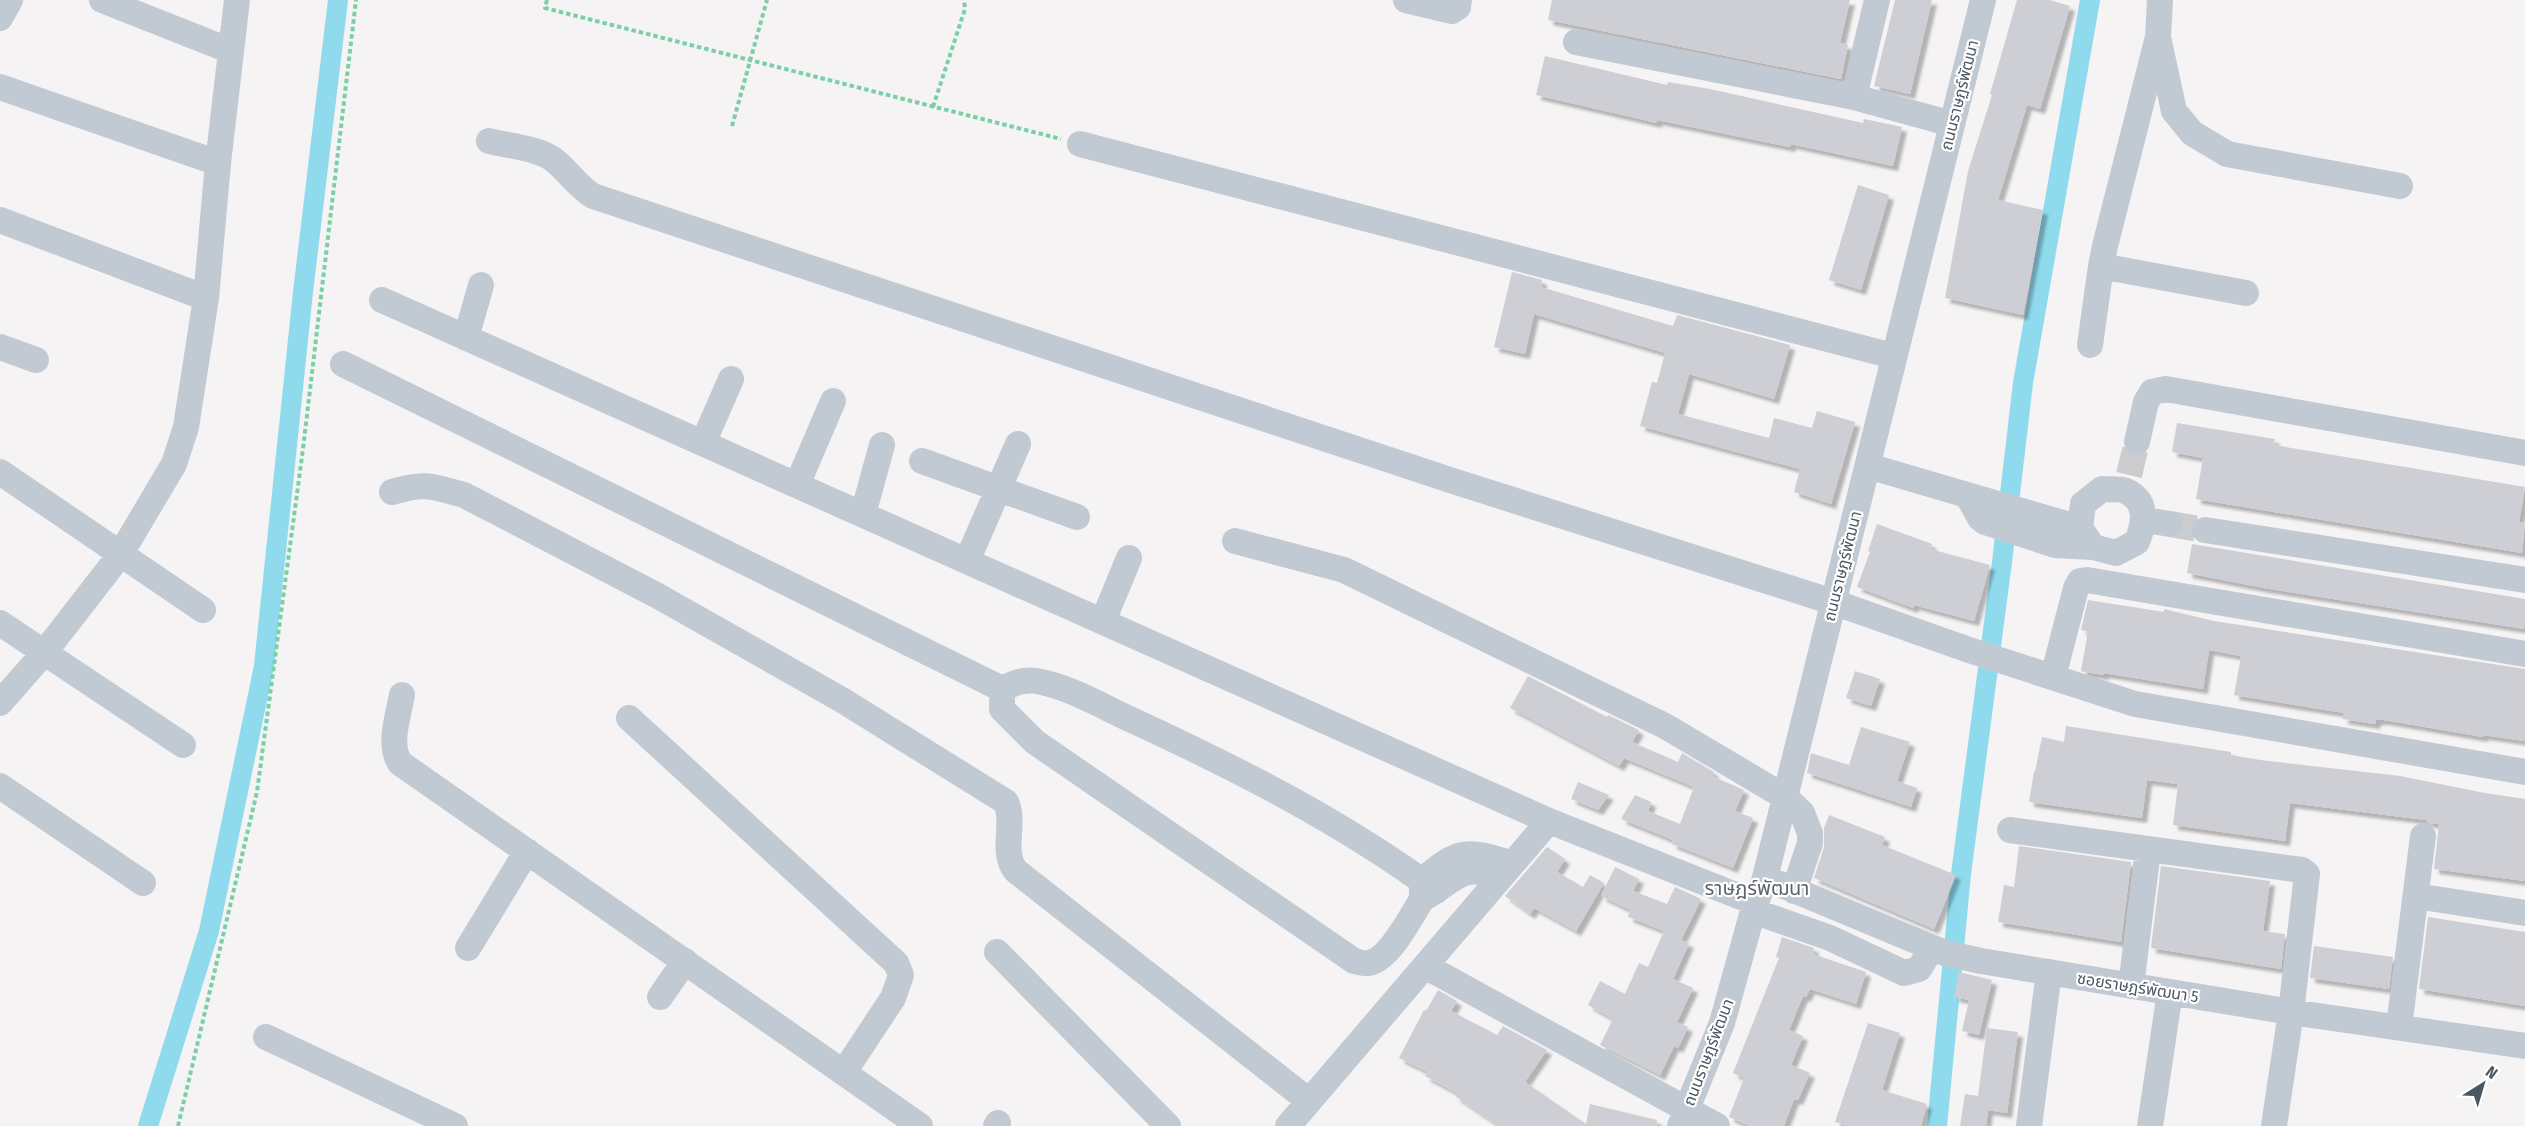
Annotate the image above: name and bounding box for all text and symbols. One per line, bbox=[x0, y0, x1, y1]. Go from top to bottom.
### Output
street label: ถนนราษฏร์พัฒนา bbox=[1937, 38, 1982, 152]
street label: ถนนราษฏร์พัฒนา bbox=[1820, 509, 1865, 623]
district label: ราษฎร์พัฒนา bbox=[1705, 876, 1809, 900]
street label: ซอยราษฎร์พัฒนา 5 bbox=[2076, 969, 2200, 1006]
street label: ถนนราษฏร์พัฒนา bbox=[1679, 996, 1738, 1108]
north arrow bbox=[2453, 1054, 2513, 1114]
text: N bbox=[2482, 1062, 2501, 1083]

